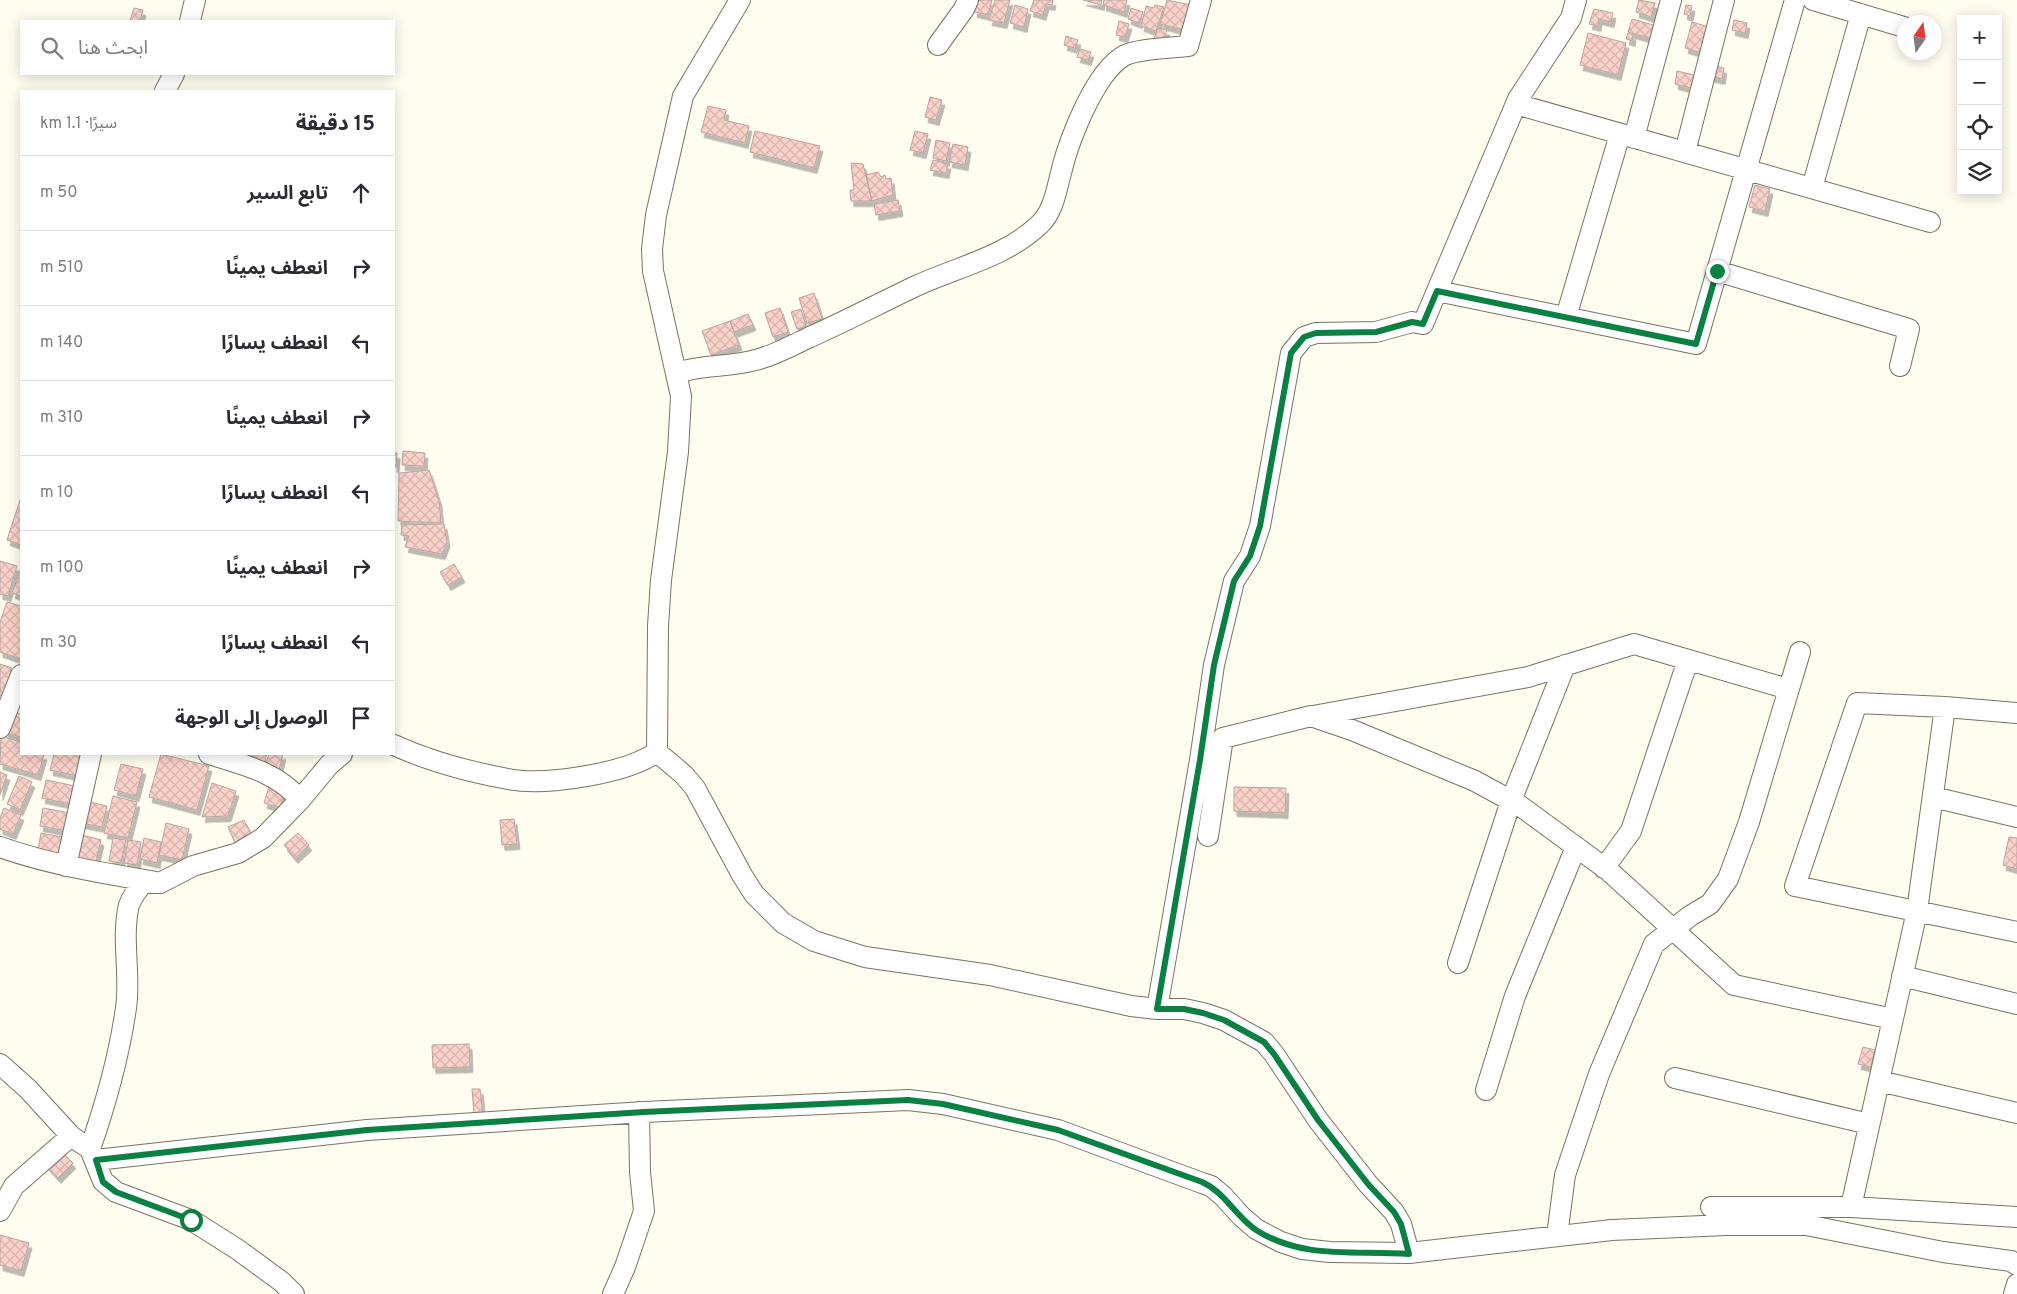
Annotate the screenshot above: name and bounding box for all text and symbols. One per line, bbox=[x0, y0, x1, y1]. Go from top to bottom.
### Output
north arrow bbox=[1897, 15, 1942, 60]
map controls bbox=[1957, 15, 2002, 195]
button: + bbox=[1957, 15, 2002, 60]
search box bbox=[20, 20, 395, 75]
icon: search bbox=[38, 34, 66, 62]
text: ابحث هنا bbox=[78, 37, 148, 61]
button: − bbox=[1957, 60, 2002, 105]
button: locate bbox=[1957, 105, 2002, 150]
text: 15 دقيقة bbox=[296, 111, 375, 138]
text: سيرًا · 1.1 km bbox=[40, 114, 117, 134]
button: layers bbox=[1957, 150, 2002, 195]
icon: ahead bbox=[347, 179, 375, 207]
text: تابع السير bbox=[247, 182, 328, 206]
text: 50 m bbox=[40, 183, 78, 203]
icon: right bbox=[347, 254, 375, 282]
text: انعطف يمينًا bbox=[226, 257, 328, 281]
text: 510 m bbox=[40, 258, 84, 278]
route end bbox=[1706, 260, 1729, 283]
icon: left bbox=[347, 329, 375, 357]
text: انعطف يسارًا bbox=[221, 332, 328, 356]
text: 140 m bbox=[40, 333, 83, 353]
icon: right bbox=[347, 404, 375, 432]
text: انعطف يمينًا bbox=[226, 407, 328, 431]
text: 310 m bbox=[40, 408, 83, 428]
icon: left bbox=[347, 479, 375, 507]
text: انعطف يسارًا bbox=[221, 482, 328, 506]
text: 10 m bbox=[40, 483, 74, 503]
icon: right bbox=[347, 554, 375, 582]
text: انعطف يمينًا bbox=[226, 557, 328, 581]
text: 100 m bbox=[40, 558, 84, 578]
icon: left bbox=[347, 629, 375, 657]
text: انعطف يسارًا bbox=[221, 632, 328, 656]
text: 30 m bbox=[40, 633, 77, 653]
icon: arrive bbox=[347, 704, 375, 732]
text: الوصول إلى الوجهة bbox=[175, 707, 328, 731]
route start bbox=[180, 1209, 203, 1232]

